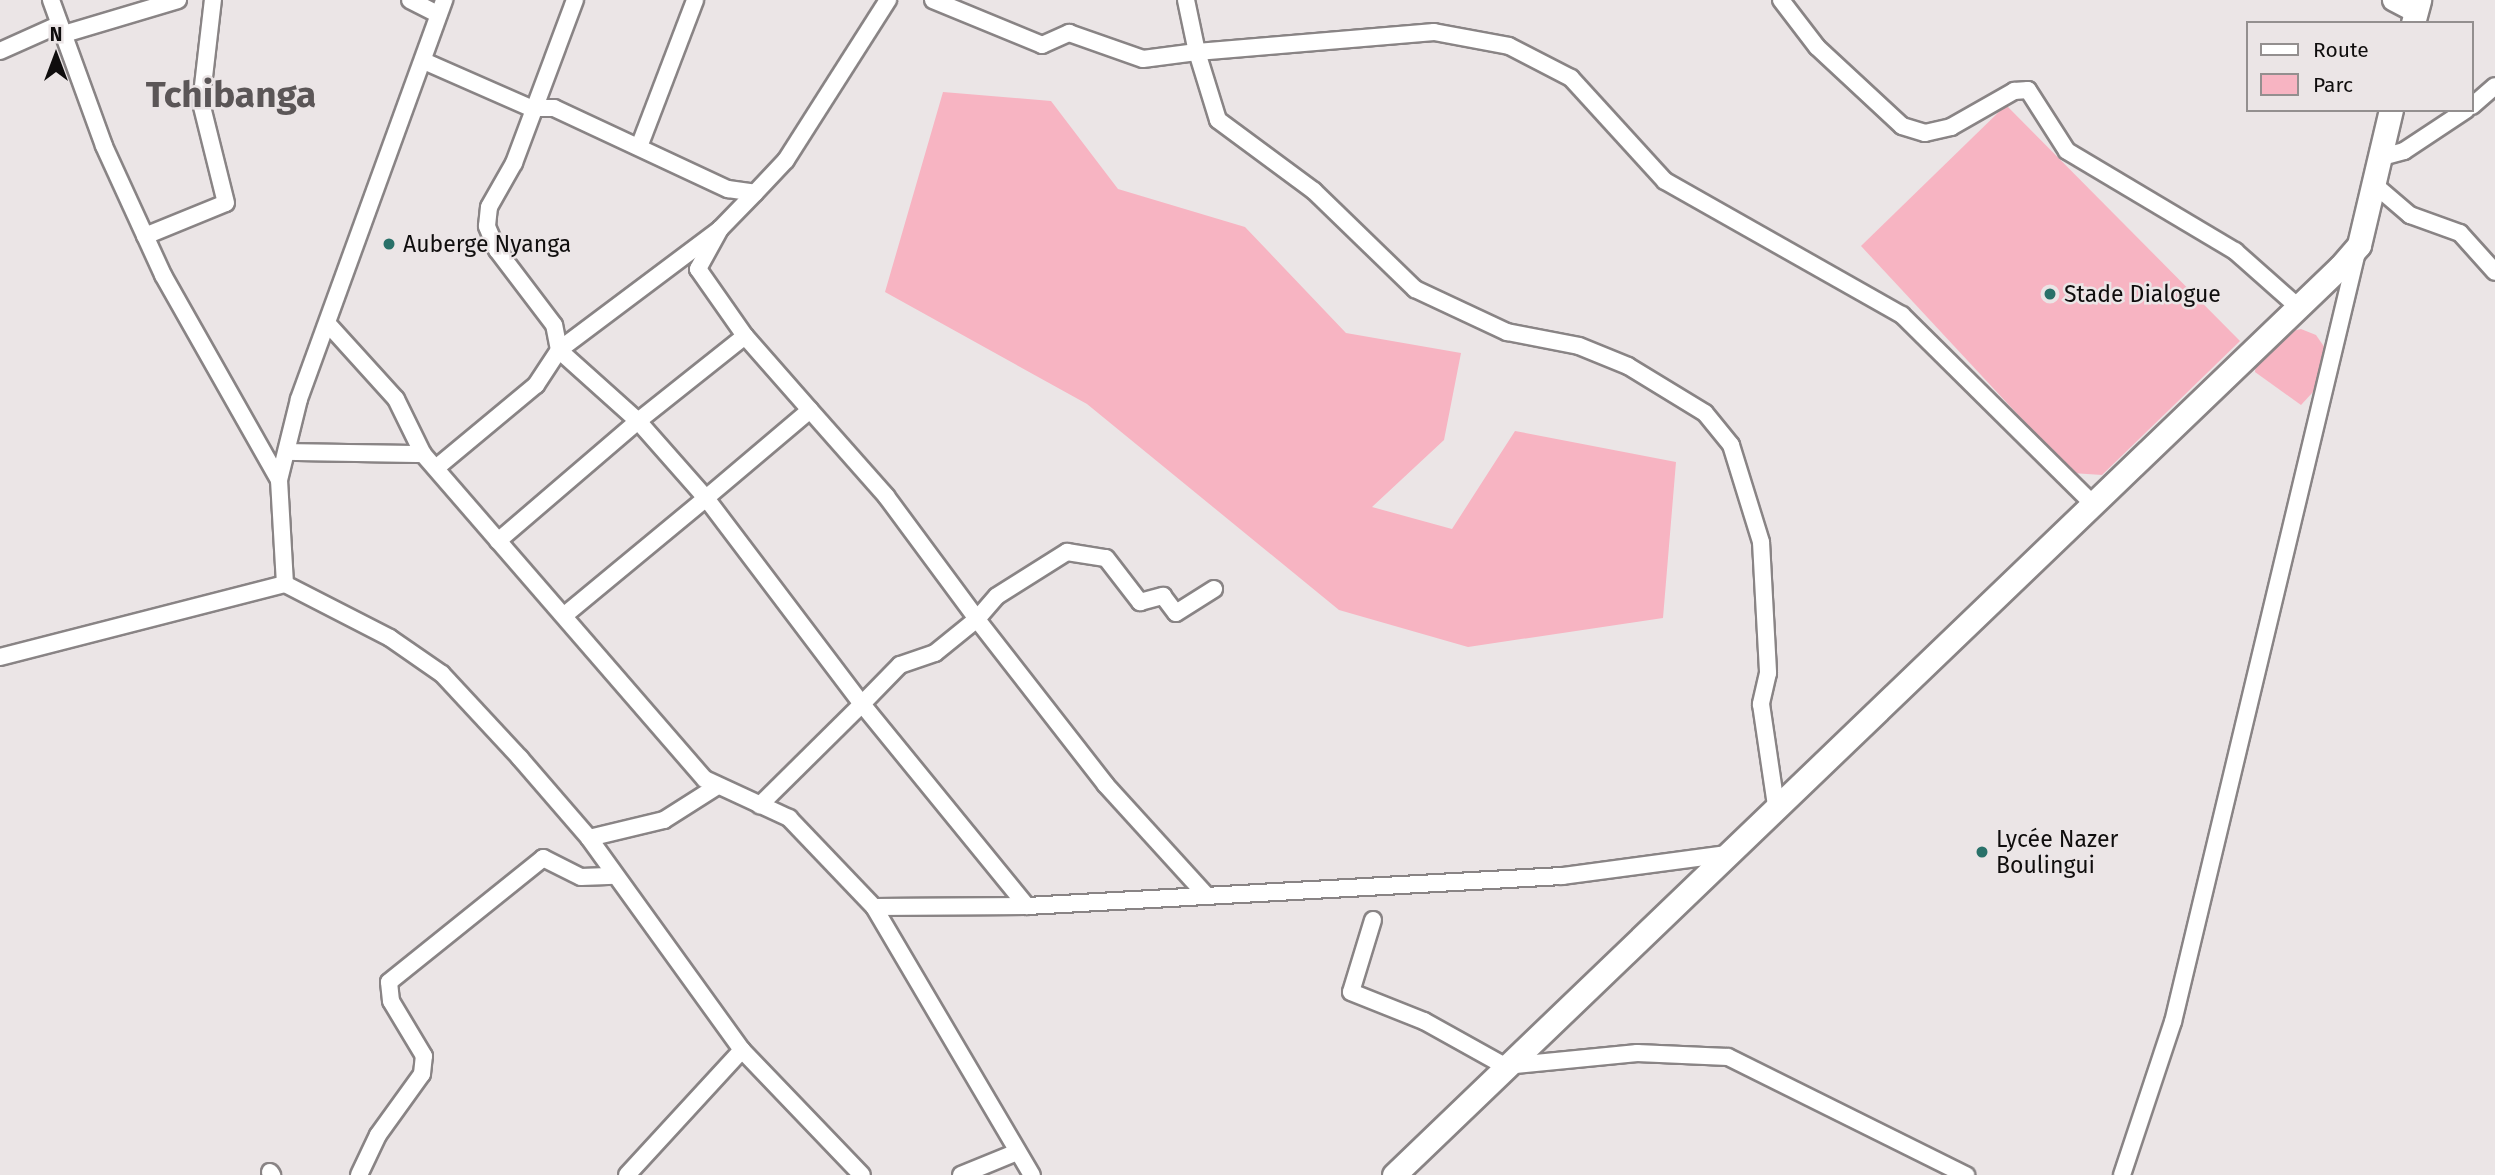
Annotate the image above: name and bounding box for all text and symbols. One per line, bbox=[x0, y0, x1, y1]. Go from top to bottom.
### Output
north arrow bbox=[21, 21, 91, 91]
legend bbox=[2246, 21, 2474, 112]
text: N bbox=[50, 23, 62, 46]
text: Route bbox=[2313, 37, 2369, 63]
text: Parc bbox=[2313, 72, 2353, 98]
district label: Tchibanga bbox=[146, 73, 316, 117]
place label: Auberge Nyanga bbox=[403, 230, 571, 258]
marker: Auberge Nyanga bbox=[381, 236, 397, 252]
place label: Stade Dialogue bbox=[2064, 280, 2221, 308]
marker: Stade Dialogue bbox=[2042, 286, 2058, 302]
place label: Lycée Nazer Boulingui bbox=[1996, 825, 2118, 879]
marker: Lycée Nazer Boulingui bbox=[1974, 844, 1990, 860]

